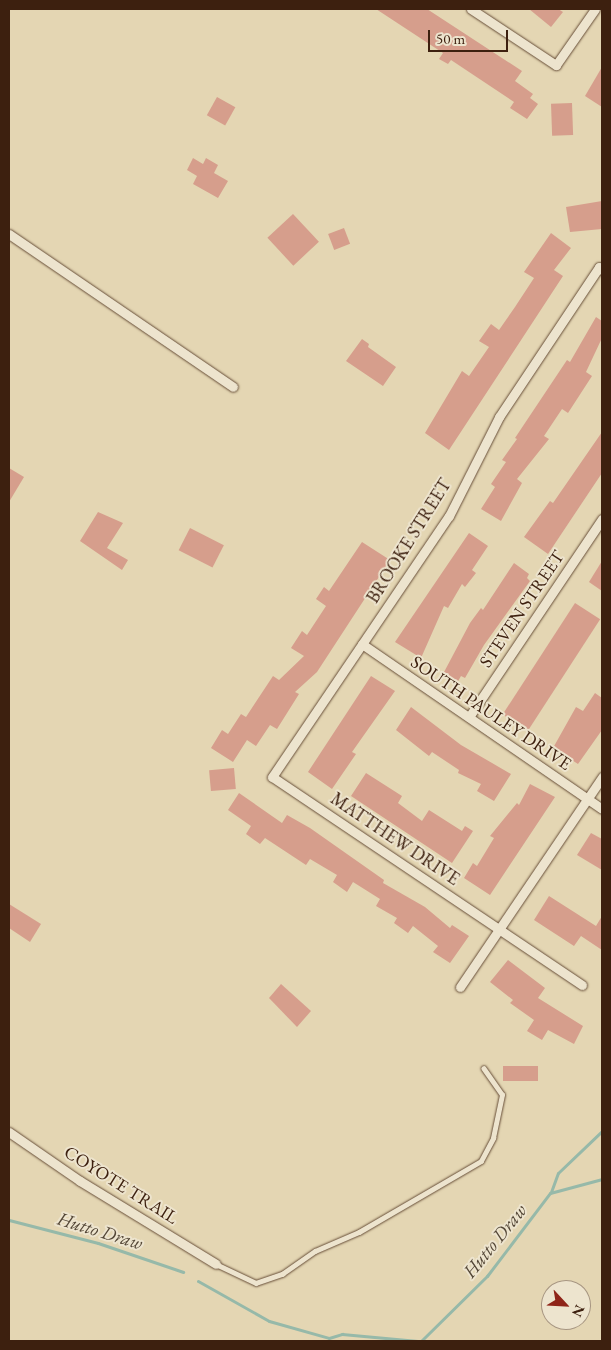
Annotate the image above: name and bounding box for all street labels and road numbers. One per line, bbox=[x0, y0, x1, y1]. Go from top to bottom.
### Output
street label: BROOKE STREET bbox=[362, 475, 456, 607]
street label: STEVEN STREET bbox=[475, 546, 569, 672]
street label: SOUTH PAULEY DRIVE bbox=[407, 651, 575, 775]
street label: MATTHEW DRIVE bbox=[327, 788, 463, 890]
street label: COYOTE TRAIL bbox=[60, 1141, 182, 1229]

